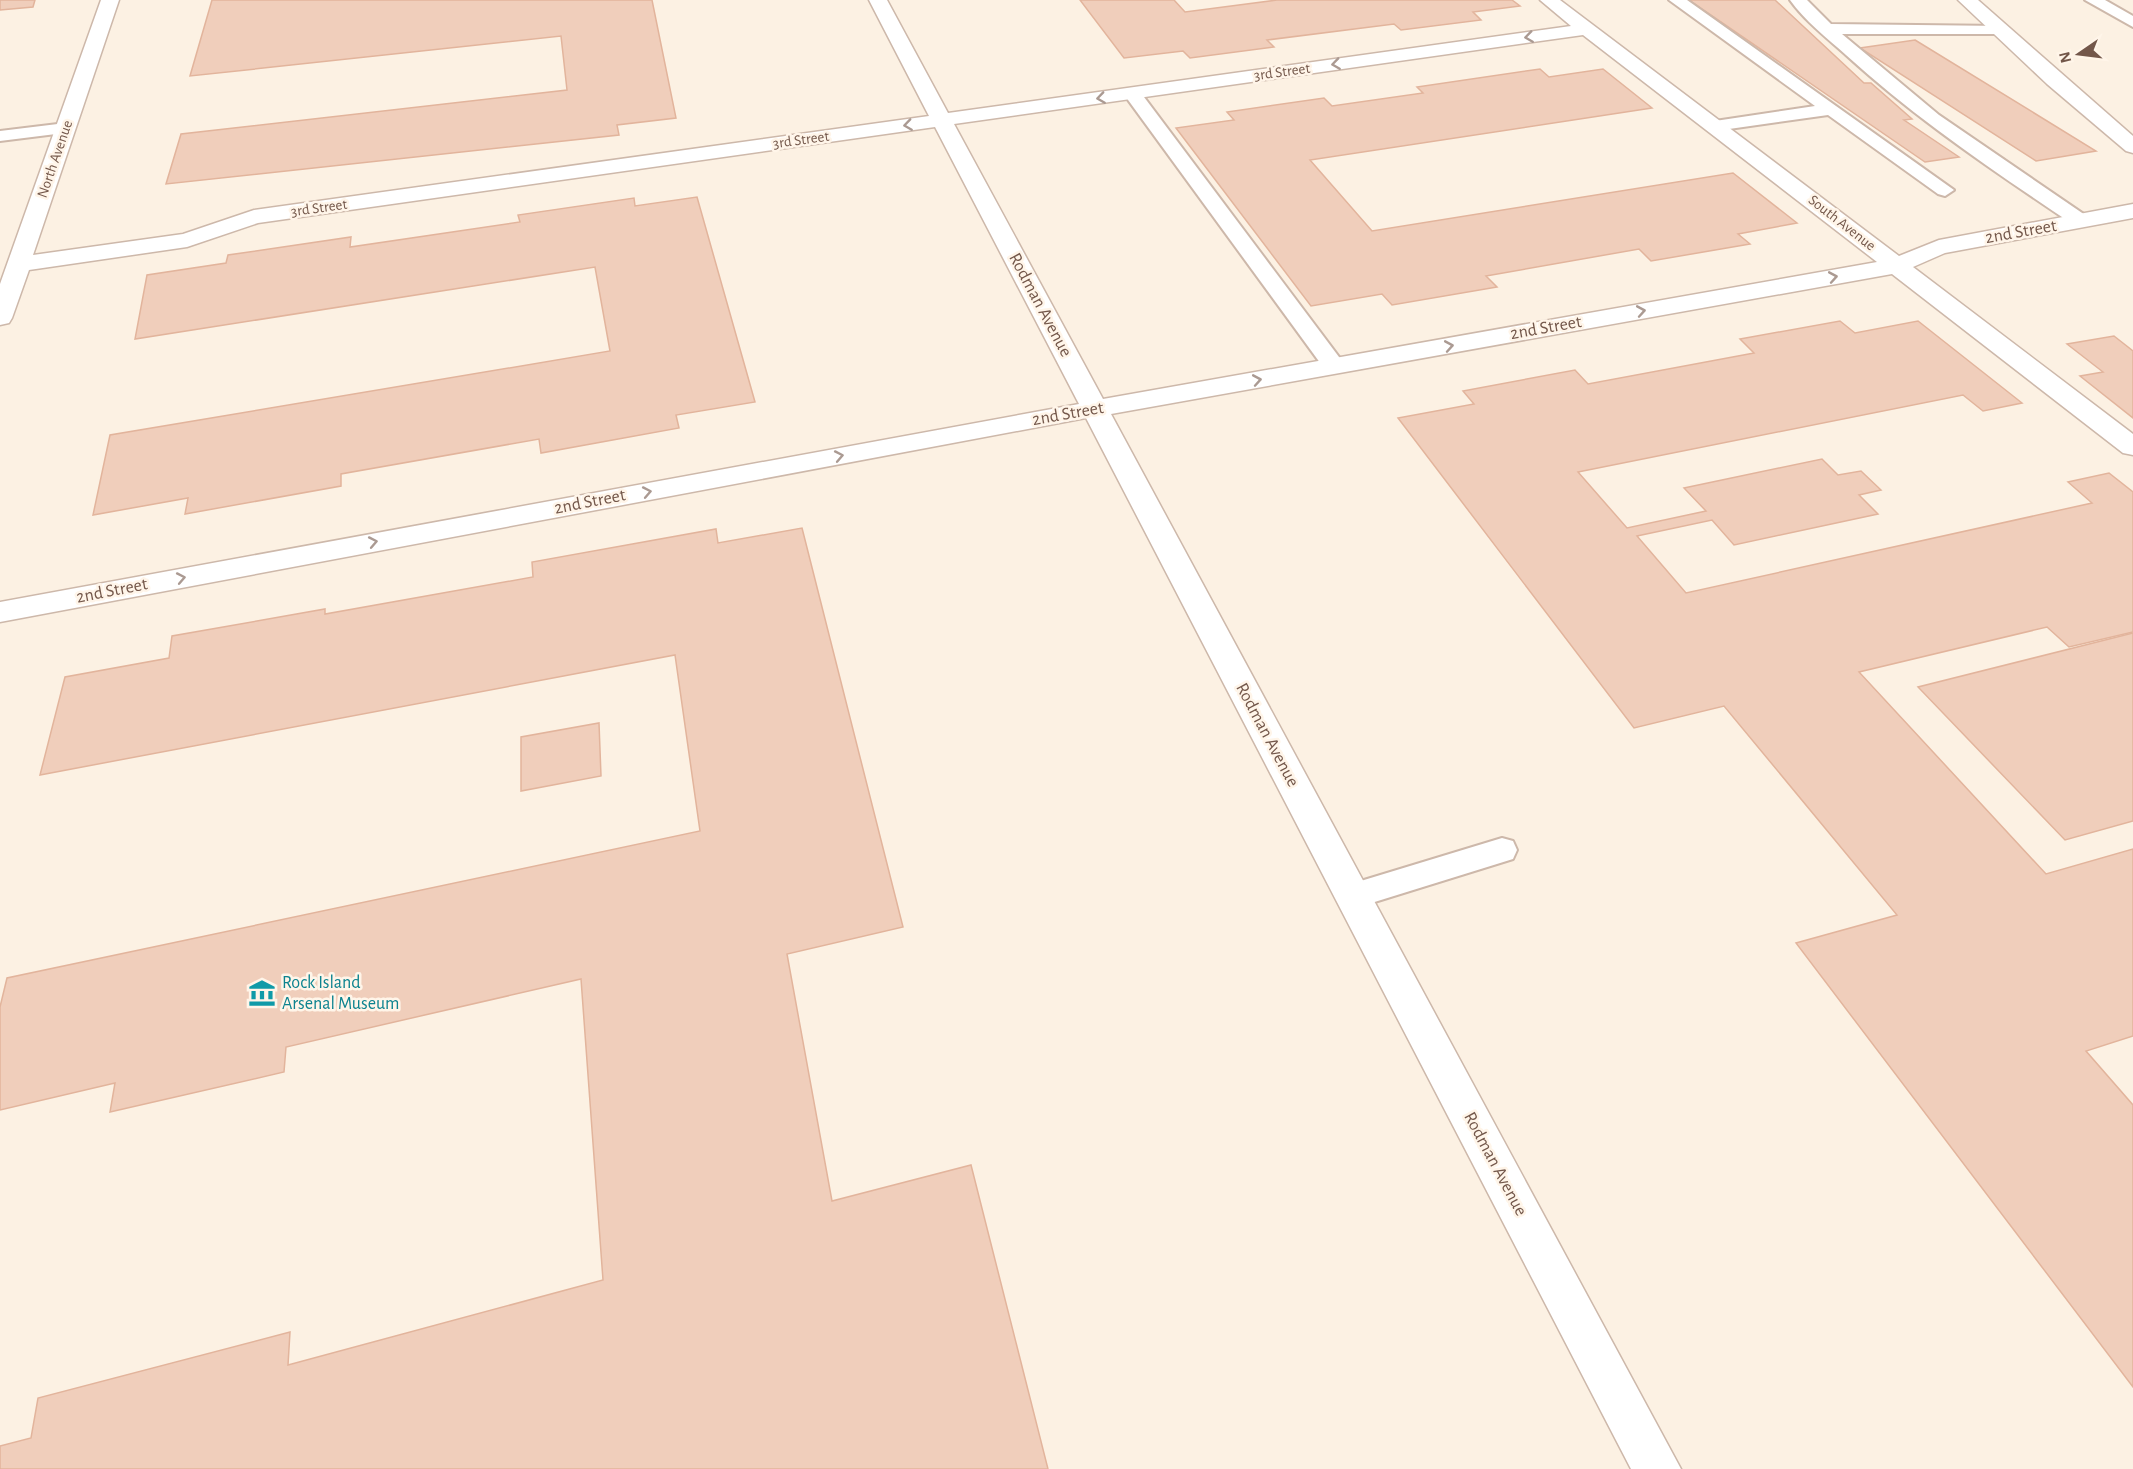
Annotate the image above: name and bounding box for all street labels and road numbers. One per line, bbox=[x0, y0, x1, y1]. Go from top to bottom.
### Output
street label: 3rd Street bbox=[1253, 61, 1311, 83]
street label: North Avenue bbox=[35, 118, 75, 200]
street label: 3rd Street bbox=[772, 129, 830, 151]
street label: South Avenue bbox=[1806, 192, 1878, 254]
street label: 3rd Street bbox=[290, 197, 348, 219]
street label: 2nd Street bbox=[1984, 217, 2058, 247]
street label: Rodman Avenue bbox=[1005, 250, 1075, 360]
street label: 2nd Street bbox=[1509, 313, 1583, 343]
street label: 2nd Street bbox=[1031, 399, 1105, 429]
street label: 2nd Street bbox=[553, 486, 627, 518]
street label: 2nd Street bbox=[75, 575, 149, 607]
street label: Rodman Avenue bbox=[1232, 680, 1302, 790]
street label: Rodman Avenue bbox=[1460, 1109, 1530, 1219]

